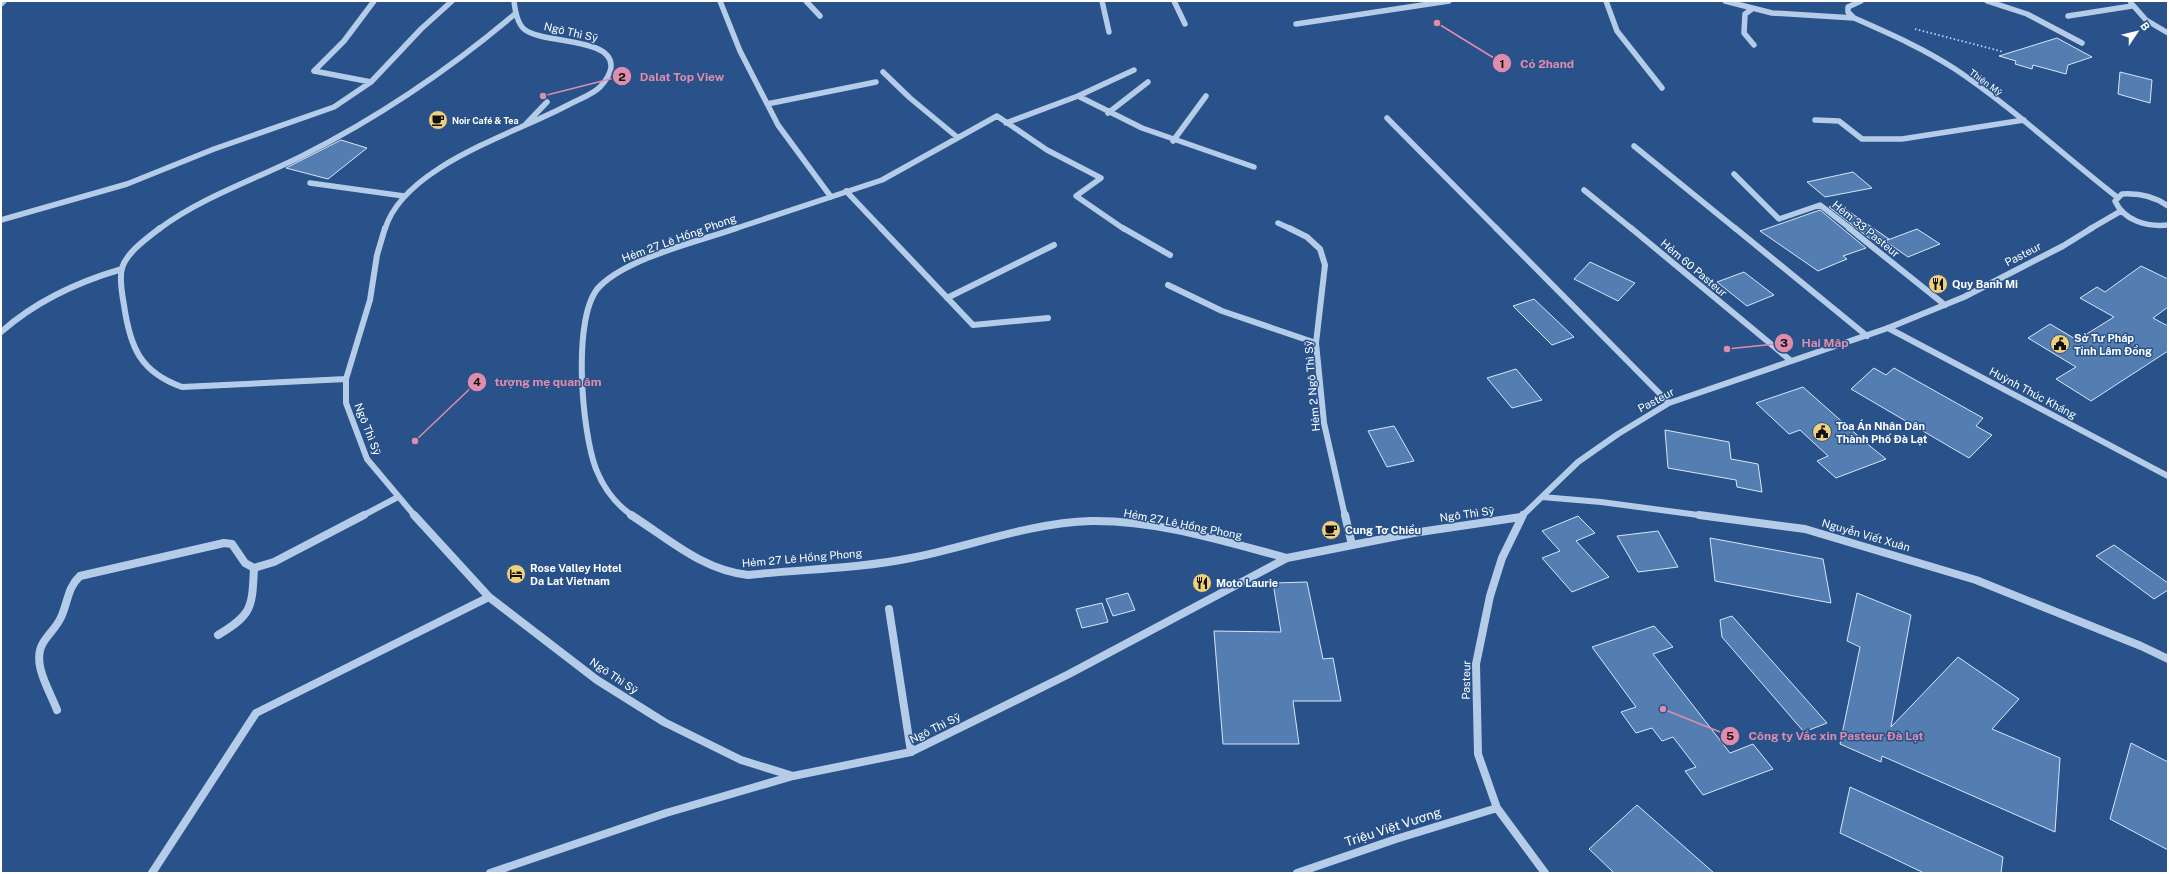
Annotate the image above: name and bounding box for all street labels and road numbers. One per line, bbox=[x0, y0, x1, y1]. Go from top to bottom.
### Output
street label: Ngô Thì Sỹ bbox=[543, 20, 599, 44]
street label: Thiện Mỹ bbox=[1967, 66, 2005, 98]
street label: Hẻm 33 Pasteur bbox=[1830, 198, 1902, 260]
street label: Hẻm 27 Lê Hồng Phong bbox=[620, 212, 738, 264]
street label: Hẻm 60 Pasteur bbox=[1659, 237, 1729, 299]
street label: Pasteur bbox=[2003, 240, 2043, 268]
street label: Hẻm 2 Ngô Thì Sỹ bbox=[1302, 340, 1322, 432]
street label: Huỳnh Thúc Kháng bbox=[1987, 365, 2079, 421]
street label: Pasteur bbox=[1636, 385, 1676, 415]
street label: Ngô Thì Sỹ bbox=[352, 401, 384, 457]
street label: Ngô Thì Sỹ bbox=[1439, 504, 1495, 524]
street label: Hẻm 27 Lê Hồng Phong bbox=[1123, 507, 1244, 541]
street label: Nguyễn Viết Xuân bbox=[1820, 517, 1912, 553]
street label: Hẻm 27 Lê Hồng Phong bbox=[741, 547, 863, 569]
street label: Ngô Thì Sỹ bbox=[588, 656, 640, 696]
street label: Pasteur bbox=[1460, 660, 1472, 700]
street label: Ngô Thì Sỹ bbox=[908, 710, 963, 746]
street label: Triệu Việt Vương bbox=[1343, 804, 1443, 850]

